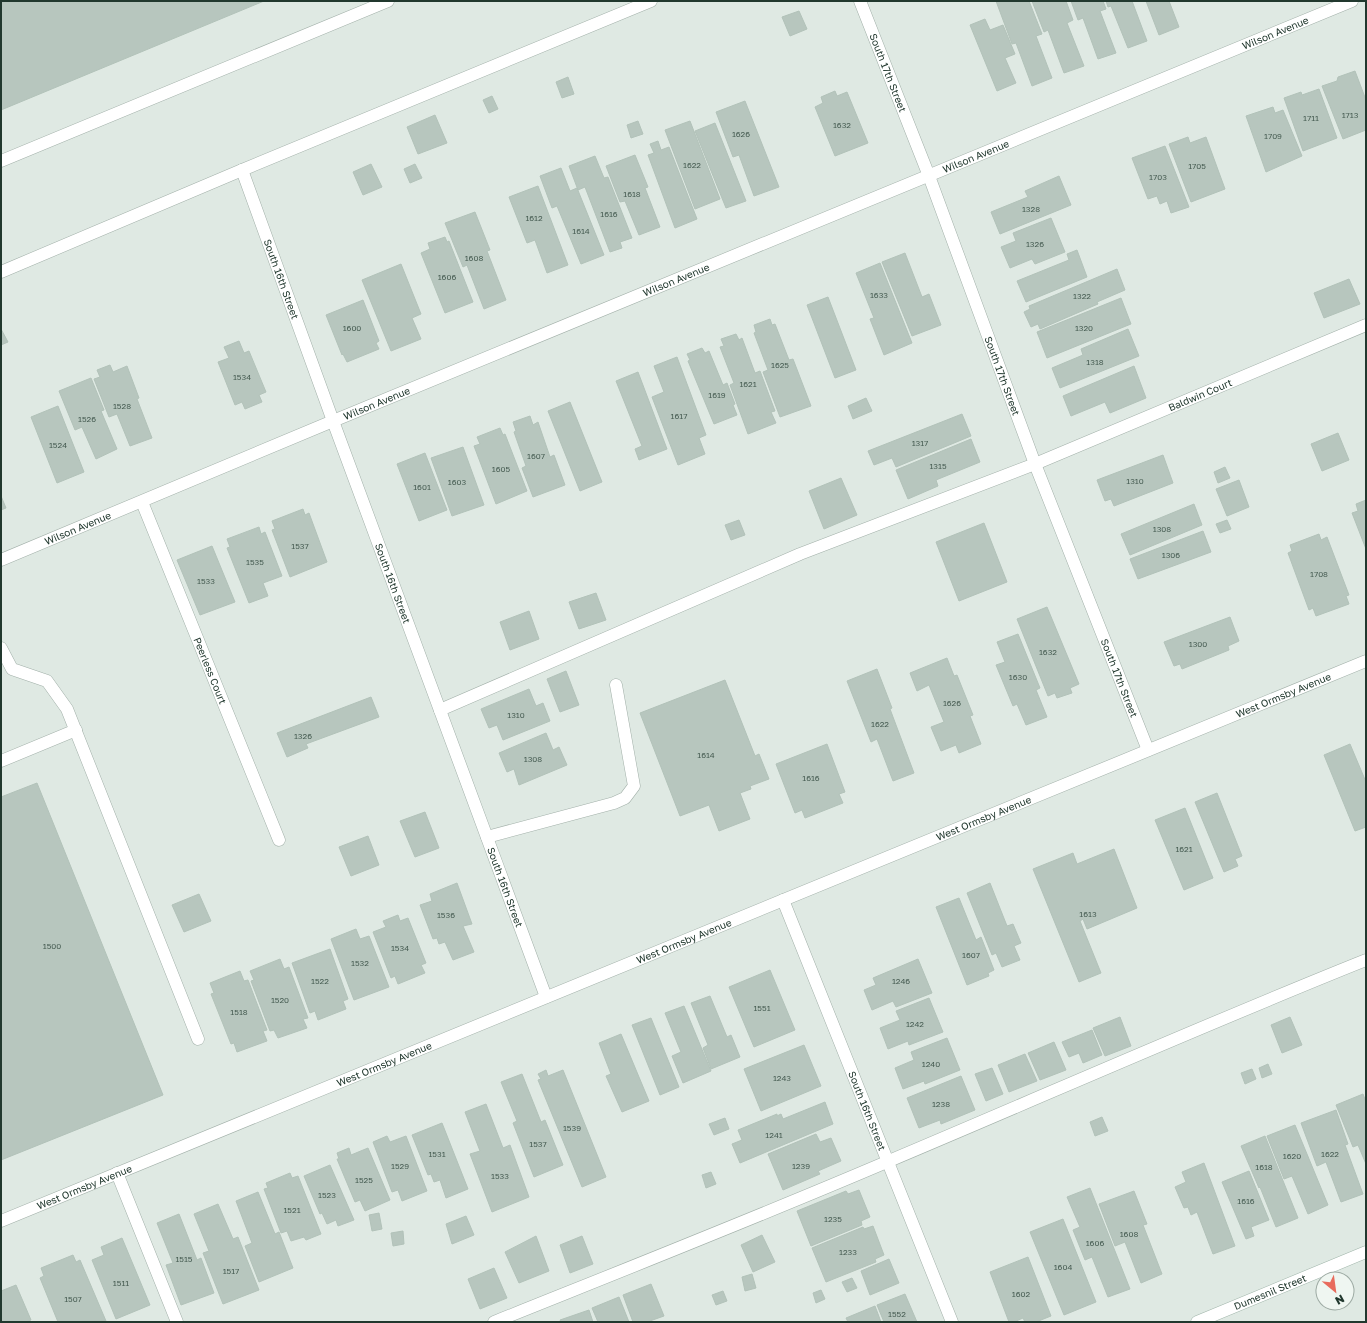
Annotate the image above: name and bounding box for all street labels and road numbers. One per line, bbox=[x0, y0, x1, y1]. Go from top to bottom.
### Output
street label: Wilson Avenue bbox=[1240, 14, 1310, 52]
street label: South 17th Street bbox=[867, 32, 909, 114]
street label: Wilson Avenue bbox=[941, 137, 1011, 175]
street label: South 16th Street bbox=[262, 237, 302, 321]
street label: Wilson Avenue bbox=[641, 260, 711, 299]
street label: South 17th Street bbox=[982, 334, 1023, 417]
street label: Baldwin Court bbox=[1166, 376, 1234, 413]
street label: Wilson Avenue bbox=[341, 384, 412, 422]
street label: Wilson Avenue bbox=[43, 509, 113, 547]
street label: South 16th Street bbox=[373, 542, 413, 625]
street label: Peerless Court bbox=[191, 636, 229, 706]
street label: South 17th Street bbox=[1099, 637, 1140, 719]
street label: West Ormsby Avenue bbox=[1234, 670, 1333, 720]
street label: West Ormsby Avenue bbox=[934, 793, 1033, 843]
street label: South 16th Street bbox=[485, 846, 526, 929]
street label: West Ormsby Avenue bbox=[634, 916, 733, 966]
street label: West Ormsby Avenue bbox=[335, 1039, 434, 1089]
street label: South 16th Street bbox=[846, 1069, 889, 1152]
street label: West Ormsby Avenue bbox=[35, 1162, 134, 1212]
street label: Dumesnil Street bbox=[1232, 1271, 1308, 1312]

